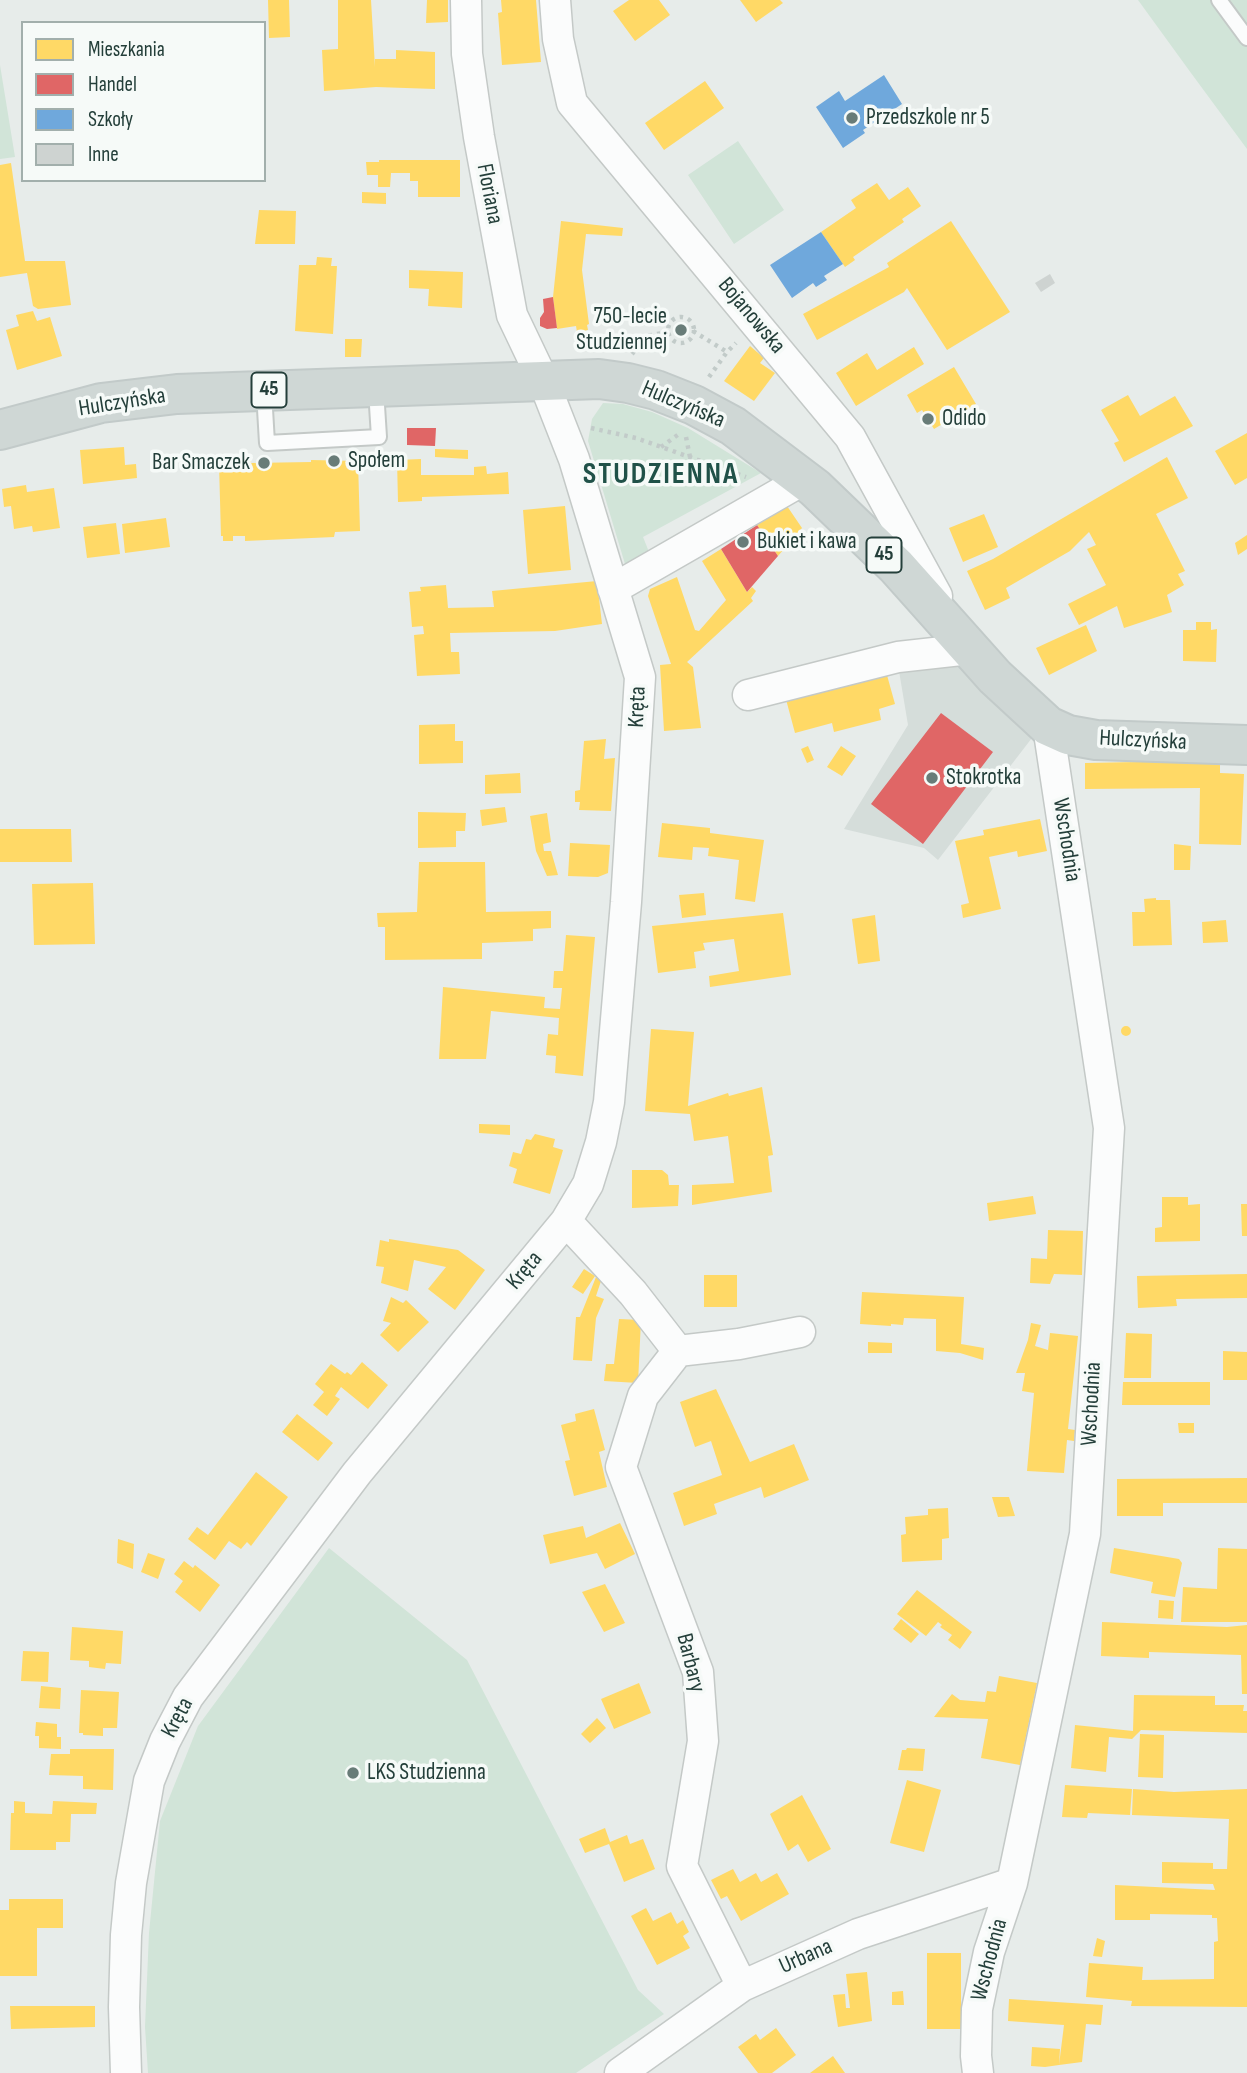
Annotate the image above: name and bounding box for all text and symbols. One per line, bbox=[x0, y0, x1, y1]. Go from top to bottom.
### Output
legend bbox=[21, 21, 266, 182]
text: Mieszkania bbox=[88, 37, 165, 62]
text: Handel bbox=[88, 72, 137, 97]
place label: Przedszkole nr 5 bbox=[866, 104, 990, 132]
text: Szkoły bbox=[88, 107, 133, 132]
marker: Przedszkole nr 5 bbox=[844, 110, 860, 126]
text: Inne bbox=[88, 142, 119, 167]
street label: Floriana bbox=[470, 161, 508, 227]
street label: Bojanowska bbox=[711, 272, 791, 360]
place label: 750-lecie Studziennej bbox=[576, 303, 667, 357]
marker: 750-lecie Studziennej bbox=[673, 322, 689, 338]
road number: 45 bbox=[252, 372, 286, 408]
street label: Hulczyńska bbox=[637, 375, 729, 435]
street label: Hulczyńska bbox=[77, 383, 167, 423]
place label: Odido bbox=[942, 405, 986, 433]
marker: Odido bbox=[920, 411, 936, 427]
place label: Społem bbox=[348, 447, 405, 475]
place label: Bar Smaczek bbox=[152, 449, 250, 477]
marker: Społem bbox=[326, 453, 342, 469]
marker: Bar Smaczek bbox=[256, 455, 272, 471]
district label: STUDZIENNA bbox=[584, 457, 738, 493]
place label: Bukiet i kawa bbox=[757, 528, 857, 556]
marker: Bukiet i kawa bbox=[735, 534, 751, 550]
road number: 45 bbox=[866, 538, 902, 572]
street label: Kręta bbox=[623, 686, 653, 728]
street label: Hulczyńska bbox=[1099, 725, 1187, 757]
place label: Stokrotka bbox=[946, 764, 1021, 792]
marker: Stokrotka bbox=[924, 770, 940, 786]
street label: Wschodnia bbox=[1046, 796, 1086, 884]
street label: Kręta bbox=[501, 1246, 549, 1296]
street label: Wschodnia bbox=[1076, 1361, 1108, 1447]
street label: Barbary bbox=[669, 1631, 711, 1695]
street label: Kręta bbox=[156, 1693, 200, 1743]
place label: LKS Studzienna bbox=[367, 1759, 486, 1787]
marker: LKS Studzienna bbox=[345, 1765, 361, 1781]
street label: Wschodnia bbox=[966, 1916, 1014, 2004]
street label: Urbana bbox=[775, 1933, 837, 1981]

